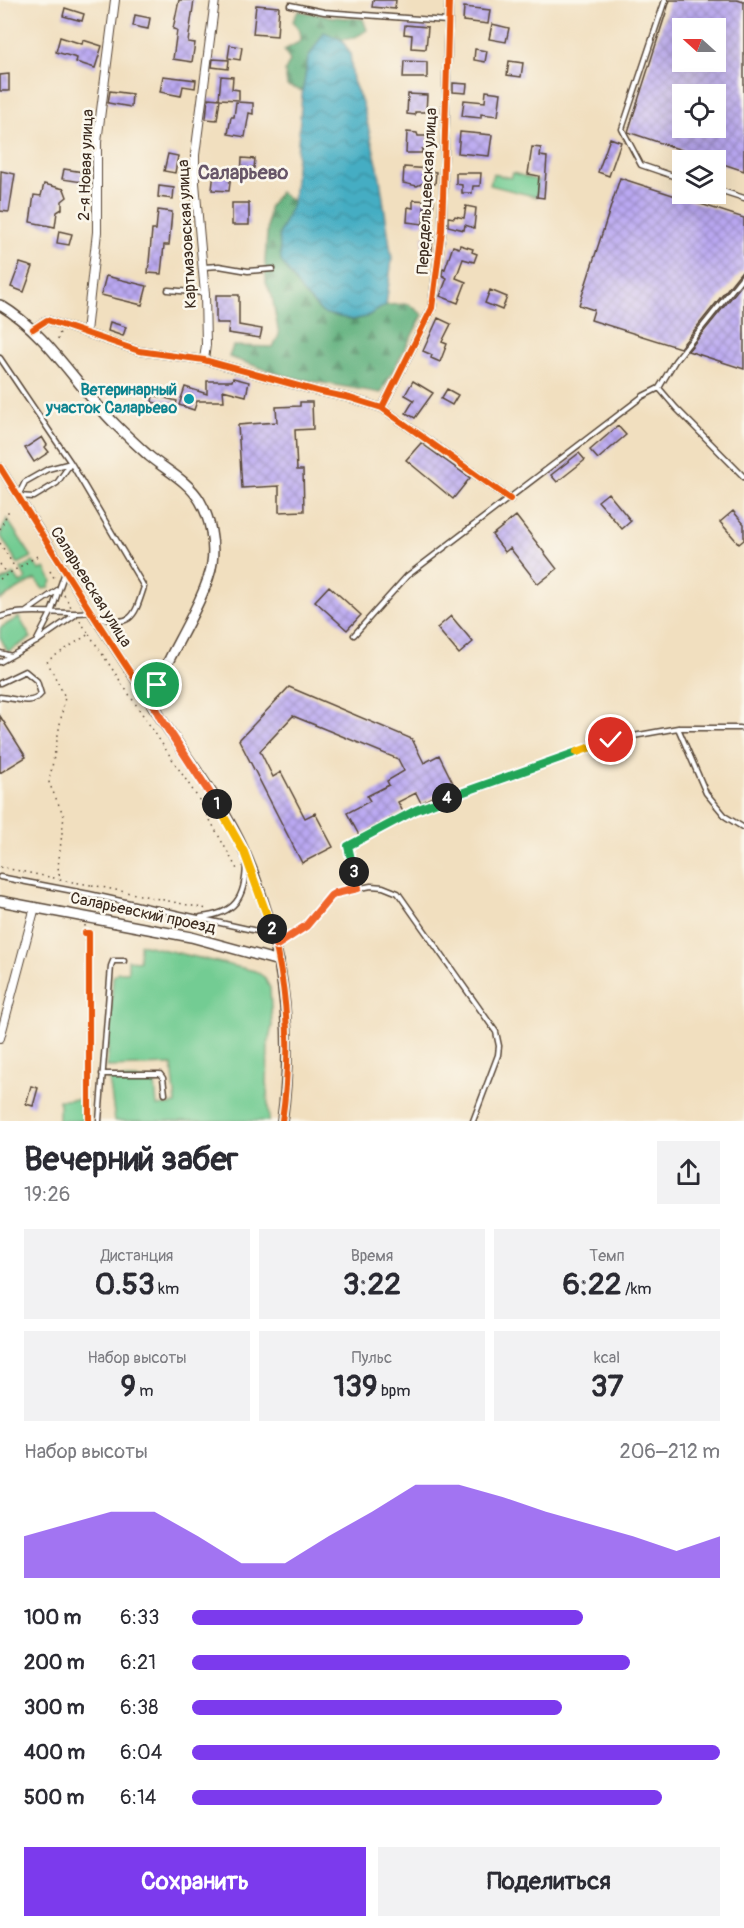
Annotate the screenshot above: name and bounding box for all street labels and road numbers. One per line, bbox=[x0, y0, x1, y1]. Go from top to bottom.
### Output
street label: Передельцевская улица bbox=[413, 107, 441, 275]
street label: 2-я Новая улица bbox=[74, 109, 98, 221]
street label: Картмазовская улица bbox=[173, 159, 201, 309]
street label: Саларьевская улица bbox=[46, 523, 136, 651]
street label: Саларьевский проезд bbox=[69, 888, 218, 938]

